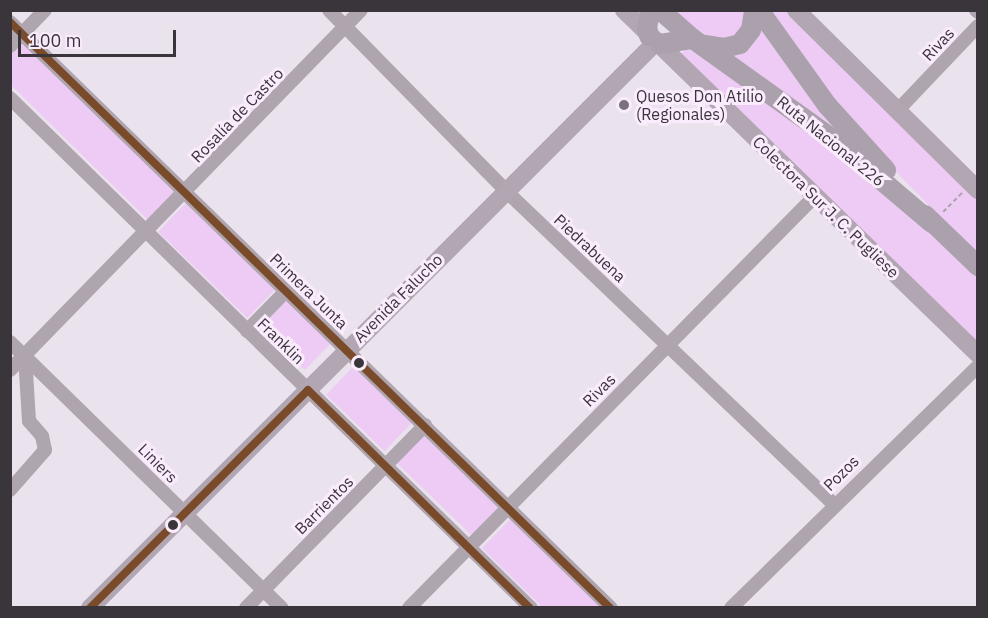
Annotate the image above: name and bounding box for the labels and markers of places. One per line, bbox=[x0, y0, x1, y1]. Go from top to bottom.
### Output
place label: Quesos Don Atilio (Regionales) bbox=[636, 86, 763, 124]
marker: Quesos Don Atilio (Regionales) bbox=[617, 98, 631, 112]
unlabelled marker bbox=[353, 357, 365, 369]
unlabelled marker bbox=[167, 519, 179, 531]

